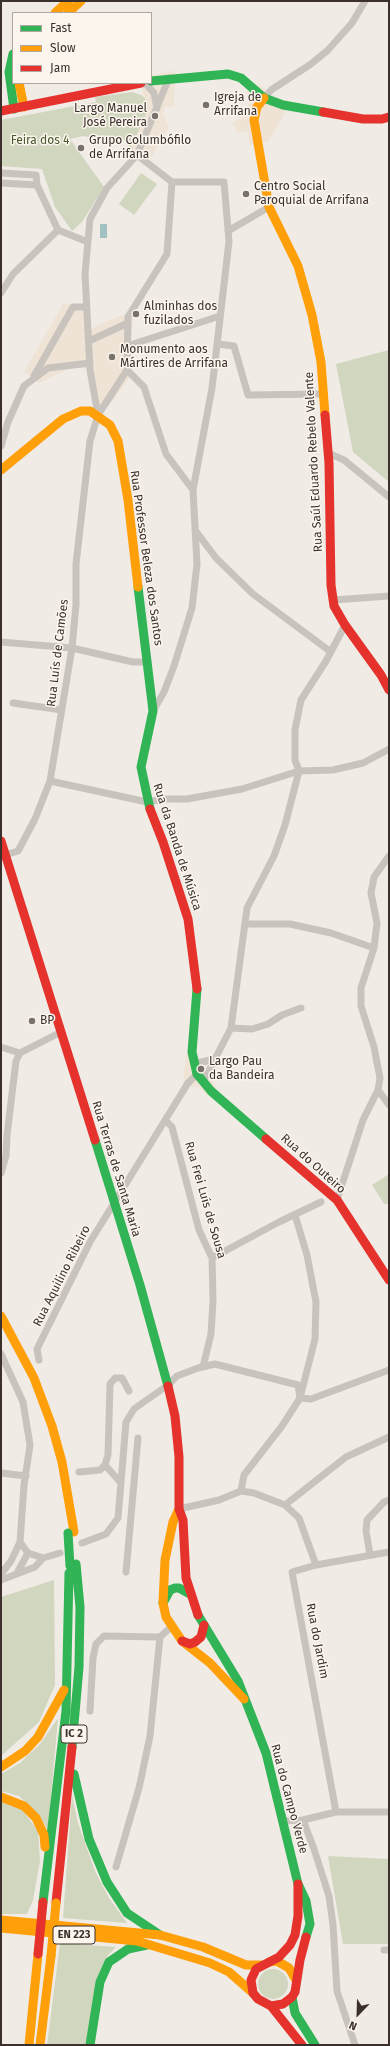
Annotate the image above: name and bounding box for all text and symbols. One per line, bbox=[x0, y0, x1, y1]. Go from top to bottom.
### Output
legend bbox=[12, 12, 152, 84]
text: Fast bbox=[50, 21, 72, 35]
text: Slow bbox=[50, 41, 76, 55]
text: Jam bbox=[50, 61, 70, 75]
place label: Igreja de Arrifana bbox=[214, 91, 261, 119]
marker: Igreja de Arrifana bbox=[201, 100, 211, 110]
place label: Largo Manuel José Pereira bbox=[74, 102, 147, 130]
marker: Largo Manuel José Pereira bbox=[150, 111, 160, 121]
park label: Feira dos 4 bbox=[11, 134, 69, 148]
place label: Grupo Columbófilo de Arrifana bbox=[89, 134, 191, 162]
marker: Grupo Columbófilo de Arrifana bbox=[76, 143, 86, 153]
place label: Centro Social Paroquial de Arrifana bbox=[254, 180, 369, 208]
marker: Centro Social Paroquial de Arrifana bbox=[241, 189, 251, 199]
place label: Alminhas dos fuzilados bbox=[144, 300, 217, 328]
marker: Alminhas dos fuzilados bbox=[131, 309, 141, 319]
place label: Monumento aos Mártires de Arrifana bbox=[120, 343, 228, 371]
marker: Monumento aos Mártires de Arrifana bbox=[107, 352, 117, 362]
street label: Rua Saúl Eduardo Rebelo Valente bbox=[302, 372, 326, 552]
street label: Rua Professor Beleza dos Santos bbox=[127, 470, 165, 646]
street label: Rua Luís de Camões bbox=[44, 598, 72, 708]
street label: Rua da Banda de Música bbox=[150, 782, 204, 912]
place label: BP bbox=[40, 1014, 54, 1028]
marker: BP bbox=[27, 1016, 37, 1026]
place label: Largo Pau da Bandeira bbox=[209, 1055, 275, 1083]
marker: Largo Pau da Bandeira bbox=[196, 1064, 206, 1074]
street label: Rua Terras de Santa Maria bbox=[88, 1099, 144, 1239]
street label: Rua do Outeiro bbox=[278, 1131, 348, 1197]
street label: Rua Frei Luís de Sousa bbox=[181, 1140, 229, 1260]
street label: Rua Aquilino Ribeiro bbox=[30, 1223, 94, 1329]
street label: Rua do Jardim bbox=[303, 1602, 331, 1680]
road number: IC 2 bbox=[61, 1725, 87, 1743]
street label: Rua do Campo Verde bbox=[267, 1743, 311, 1855]
road number: EN 223 bbox=[53, 1926, 95, 1944]
north arrow bbox=[338, 1994, 378, 2034]
text: N bbox=[347, 2018, 359, 2033]

